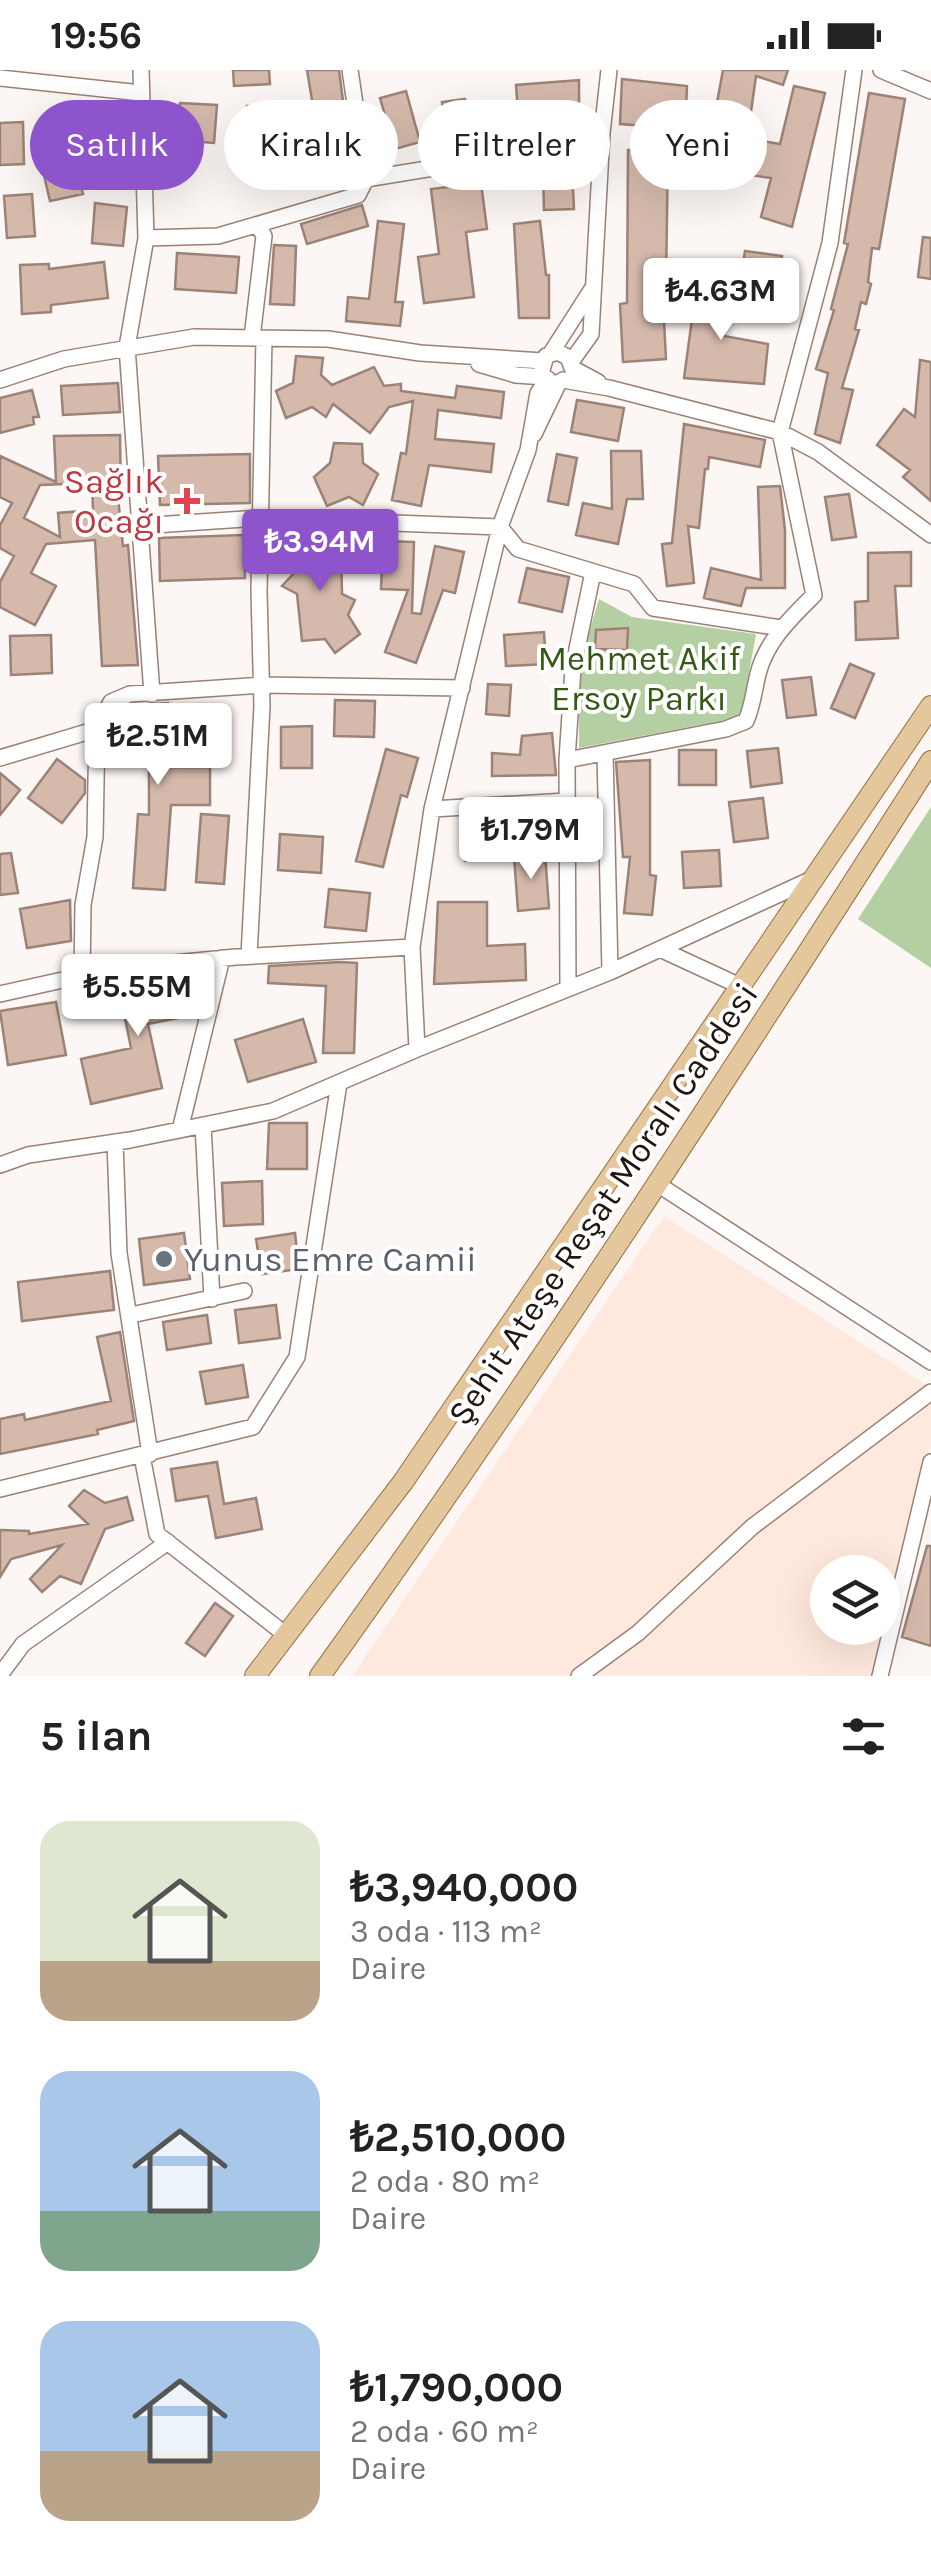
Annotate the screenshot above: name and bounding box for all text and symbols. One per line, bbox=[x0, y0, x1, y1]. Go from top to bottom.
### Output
text: 19:56 bbox=[50, 13, 142, 58]
chip: Satılık bbox=[30, 100, 204, 190]
chip: Kiralık bbox=[224, 100, 398, 190]
chip: Filtreler bbox=[418, 100, 610, 190]
chip: Yeni bbox=[630, 100, 767, 190]
pin: ₺4.63M bbox=[640, 258, 802, 343]
text: ₺4.63M bbox=[665, 272, 777, 309]
place label: Sağlık Ocağı bbox=[64, 461, 164, 542]
marker: Sağlık Ocağı bbox=[174, 488, 200, 514]
pin: ₺3.94M bbox=[239, 509, 401, 594]
text: ₺3.94M bbox=[264, 523, 376, 560]
park label: Mehmet Akif Ersoy Parkı bbox=[537, 638, 742, 719]
pin: ₺2.51M bbox=[77, 703, 239, 788]
text: ₺2.51M bbox=[107, 717, 209, 754]
pin: ₺1.79M bbox=[450, 797, 612, 882]
text: ₺1.79M bbox=[481, 811, 581, 848]
pin: ₺5.55M bbox=[57, 954, 219, 1039]
text: ₺5.55M bbox=[83, 968, 193, 1005]
street label: Şehit Ateşe Reşat Moralı Caddesi bbox=[439, 975, 767, 1433]
place label: Yunus Emre Camii bbox=[184, 1239, 477, 1280]
marker: Yunus Emre Camii bbox=[153, 1248, 175, 1270]
map controls bbox=[810, 1555, 900, 1645]
button: layers bbox=[810, 1555, 900, 1645]
icon: filters bbox=[836, 1709, 891, 1764]
text: 5 ilan bbox=[40, 1711, 152, 1761]
icon: home bbox=[120, 1861, 240, 1981]
text: ₺3,940,000 bbox=[350, 1862, 578, 1912]
text: 3 oda · 113 m² bbox=[350, 1913, 542, 1950]
text: Daire bbox=[350, 1950, 426, 1987]
icon: home bbox=[120, 2111, 240, 2231]
text: ₺2,510,000 bbox=[350, 2112, 566, 2162]
text: 2 oda · 80 m² bbox=[350, 2163, 540, 2200]
text: Daire bbox=[350, 2200, 426, 2237]
icon: home bbox=[120, 2361, 240, 2481]
text: ₺1,790,000 bbox=[350, 2362, 563, 2412]
text: 2 oda · 60 m² bbox=[350, 2413, 539, 2450]
text: Daire bbox=[350, 2450, 426, 2487]

